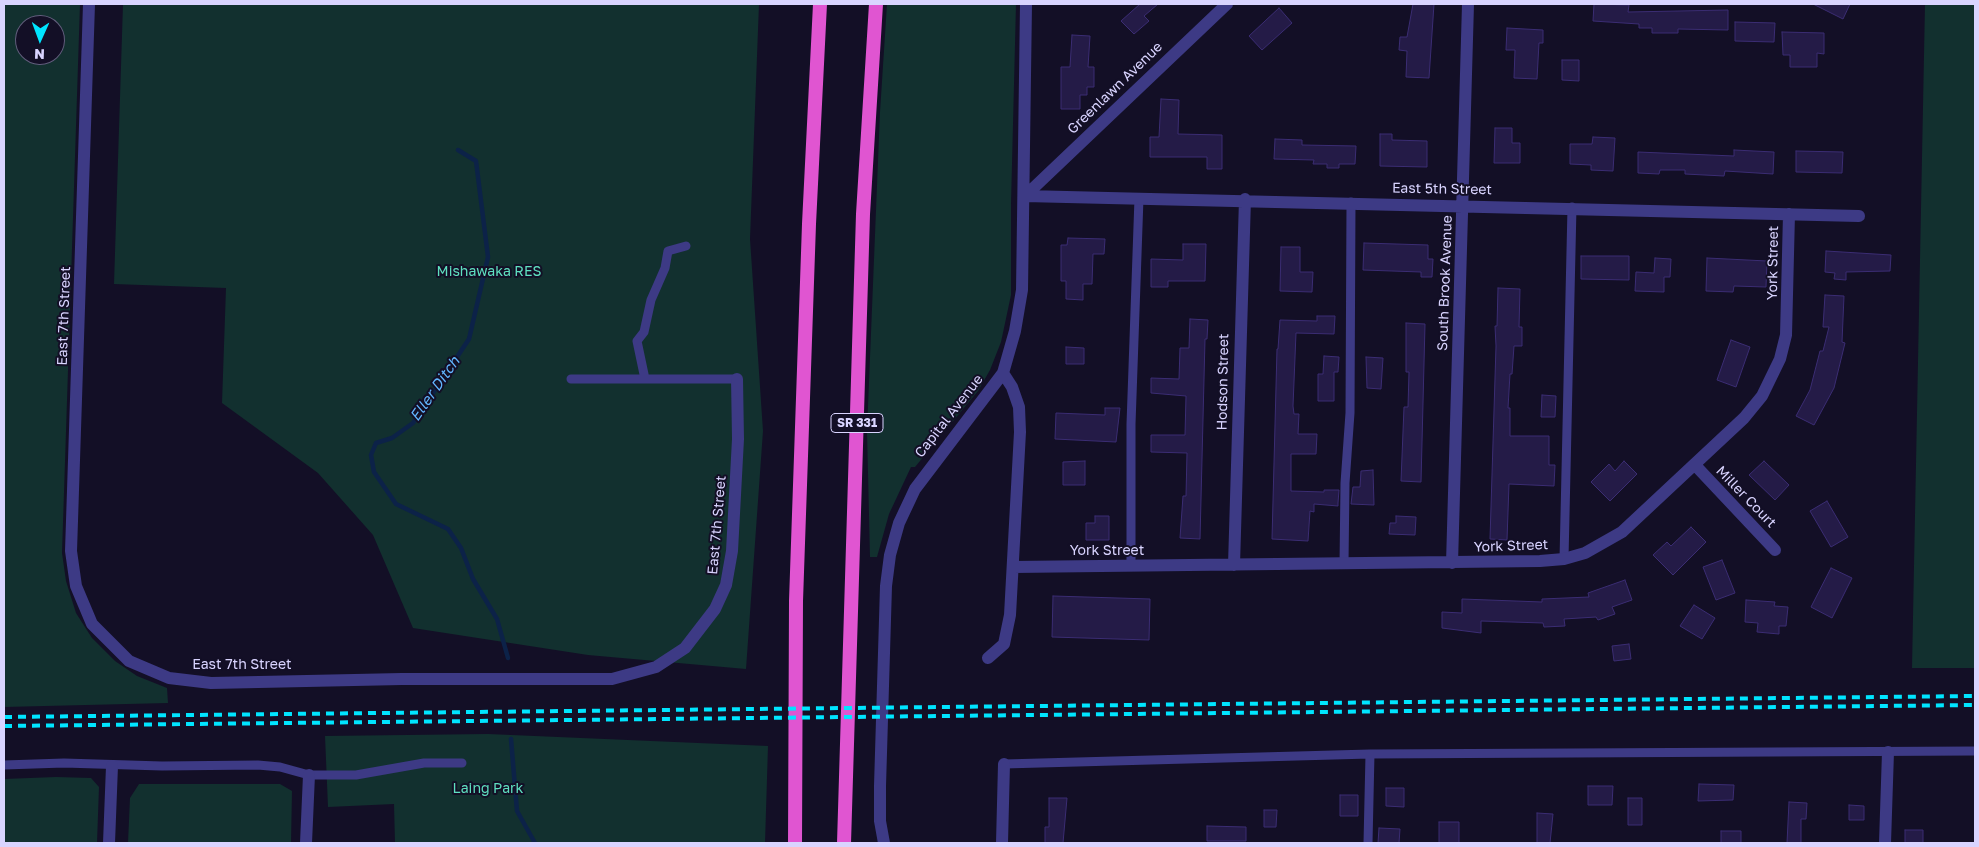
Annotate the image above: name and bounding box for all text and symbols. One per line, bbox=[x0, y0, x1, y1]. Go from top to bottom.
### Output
north arrow bbox=[15, 15, 65, 65]
street label: Greenlawn Avenue bbox=[1064, 38, 1166, 138]
text: N bbox=[34, 46, 45, 63]
street label: East 5th Street bbox=[1392, 180, 1492, 198]
street label: South Brook Avenue bbox=[1434, 215, 1456, 351]
street label: York Street bbox=[1764, 226, 1782, 300]
park label: Mishawaka RES bbox=[437, 264, 541, 280]
street label: East 7th Street bbox=[54, 266, 74, 366]
street label: Hodson Street bbox=[1214, 333, 1232, 431]
water label: Eller Ditch bbox=[406, 353, 464, 425]
street label: Capital Avenue bbox=[911, 371, 987, 461]
road number: SR 331 bbox=[831, 413, 883, 432]
street label: Miller Court bbox=[1712, 463, 1780, 531]
street label: East 7th Street bbox=[704, 475, 730, 575]
street label: York Street bbox=[1473, 536, 1549, 556]
street label: York Street bbox=[1070, 543, 1144, 559]
street label: East 7th Street bbox=[192, 657, 292, 673]
park label: Laing Park bbox=[453, 781, 523, 797]

